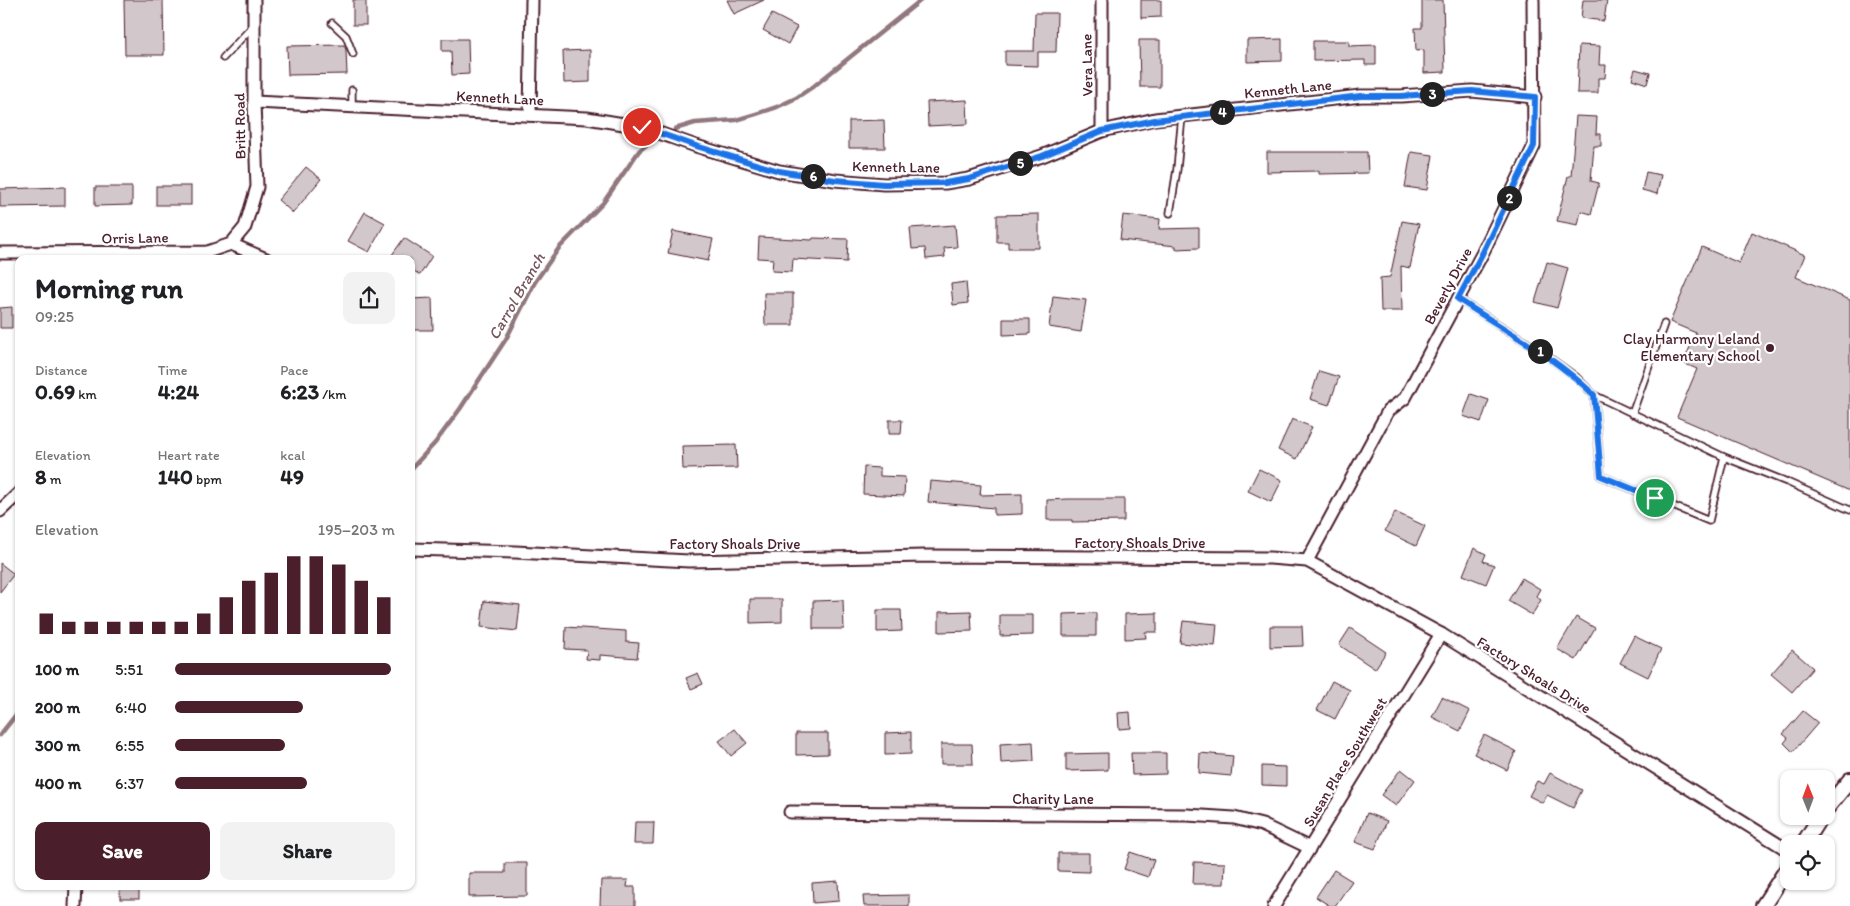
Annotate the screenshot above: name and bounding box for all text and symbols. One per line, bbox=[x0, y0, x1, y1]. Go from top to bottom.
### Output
street label: Vera Lane bbox=[1077, 34, 1097, 96]
street label: Kenneth Lane bbox=[1243, 75, 1333, 103]
pin: 3 bbox=[1420, 82, 1444, 106]
text: 3 bbox=[1429, 86, 1436, 103]
street label: Kenneth Lane bbox=[456, 87, 544, 109]
street label: Britt Road bbox=[230, 92, 250, 159]
pin: 4 bbox=[1210, 100, 1234, 124]
text: 4 bbox=[1218, 104, 1227, 121]
pin bbox=[621, 106, 663, 148]
icon: check bbox=[628, 113, 656, 141]
pin: 5 bbox=[1008, 150, 1032, 176]
text: 5 bbox=[1017, 155, 1024, 172]
street label: Kenneth Lane bbox=[852, 157, 940, 177]
pin: 6 bbox=[800, 164, 826, 188]
text: 6 bbox=[810, 168, 817, 185]
pin: 2 bbox=[1496, 186, 1522, 210]
text: 2 bbox=[1506, 190, 1513, 207]
street label: Orris Lane bbox=[101, 228, 169, 248]
street label: Beverly Drive bbox=[1420, 244, 1476, 328]
water label: Carrol Branch bbox=[484, 249, 549, 343]
text: Morning run bbox=[35, 271, 183, 305]
button: share bbox=[343, 272, 395, 324]
text: 09:25 bbox=[35, 307, 74, 326]
place label: Clay Harmony Leland Elementary School bbox=[1623, 330, 1761, 365]
pin: 1 bbox=[1528, 338, 1552, 364]
marker: Clay Harmony Leland Elementary School bbox=[1764, 342, 1776, 354]
text: 1 bbox=[1537, 343, 1544, 360]
text: Distance bbox=[35, 362, 87, 379]
text: Time bbox=[158, 362, 188, 379]
text: Pace bbox=[280, 362, 308, 379]
text: 0.69 bbox=[35, 379, 75, 404]
text: 4:24 bbox=[158, 379, 199, 404]
text: 6:23 bbox=[280, 379, 319, 404]
text: km bbox=[75, 386, 97, 403]
text: /km bbox=[319, 386, 347, 403]
text: Elevation bbox=[35, 447, 91, 464]
text: Heart rate bbox=[158, 447, 220, 464]
text: kcal bbox=[280, 447, 305, 464]
text: 8 bbox=[35, 464, 47, 489]
text: 140 bbox=[158, 464, 193, 489]
text: 49 bbox=[280, 464, 304, 489]
text: m bbox=[47, 471, 61, 488]
text: bpm bbox=[193, 471, 222, 488]
pin bbox=[1634, 477, 1676, 519]
icon: arrive bbox=[1641, 484, 1669, 512]
text: Elevation bbox=[35, 520, 99, 539]
text: 195–203 m bbox=[318, 520, 395, 539]
street label: Factory Shoals Drive bbox=[1074, 534, 1206, 552]
street label: Factory Shoals Drive bbox=[669, 535, 801, 553]
street label: Factory Shoals Drive bbox=[1474, 633, 1594, 717]
text: 100 m bbox=[35, 660, 79, 679]
text: 5:51 bbox=[115, 660, 143, 679]
street label: Susan Place Southwest bbox=[1299, 694, 1391, 830]
text: 200 m bbox=[35, 698, 80, 717]
text: 6:40 bbox=[115, 698, 147, 717]
text: 300 m bbox=[35, 736, 81, 755]
text: 6:55 bbox=[115, 736, 144, 755]
north arrow bbox=[1780, 770, 1835, 825]
map controls bbox=[1780, 770, 1835, 890]
text: 400 m bbox=[35, 774, 81, 793]
text: 6:37 bbox=[115, 774, 144, 793]
street label: Charity Lane bbox=[1012, 790, 1094, 808]
button: Save bbox=[35, 822, 210, 880]
button: Share bbox=[220, 822, 395, 880]
button: locate bbox=[1780, 835, 1835, 890]

